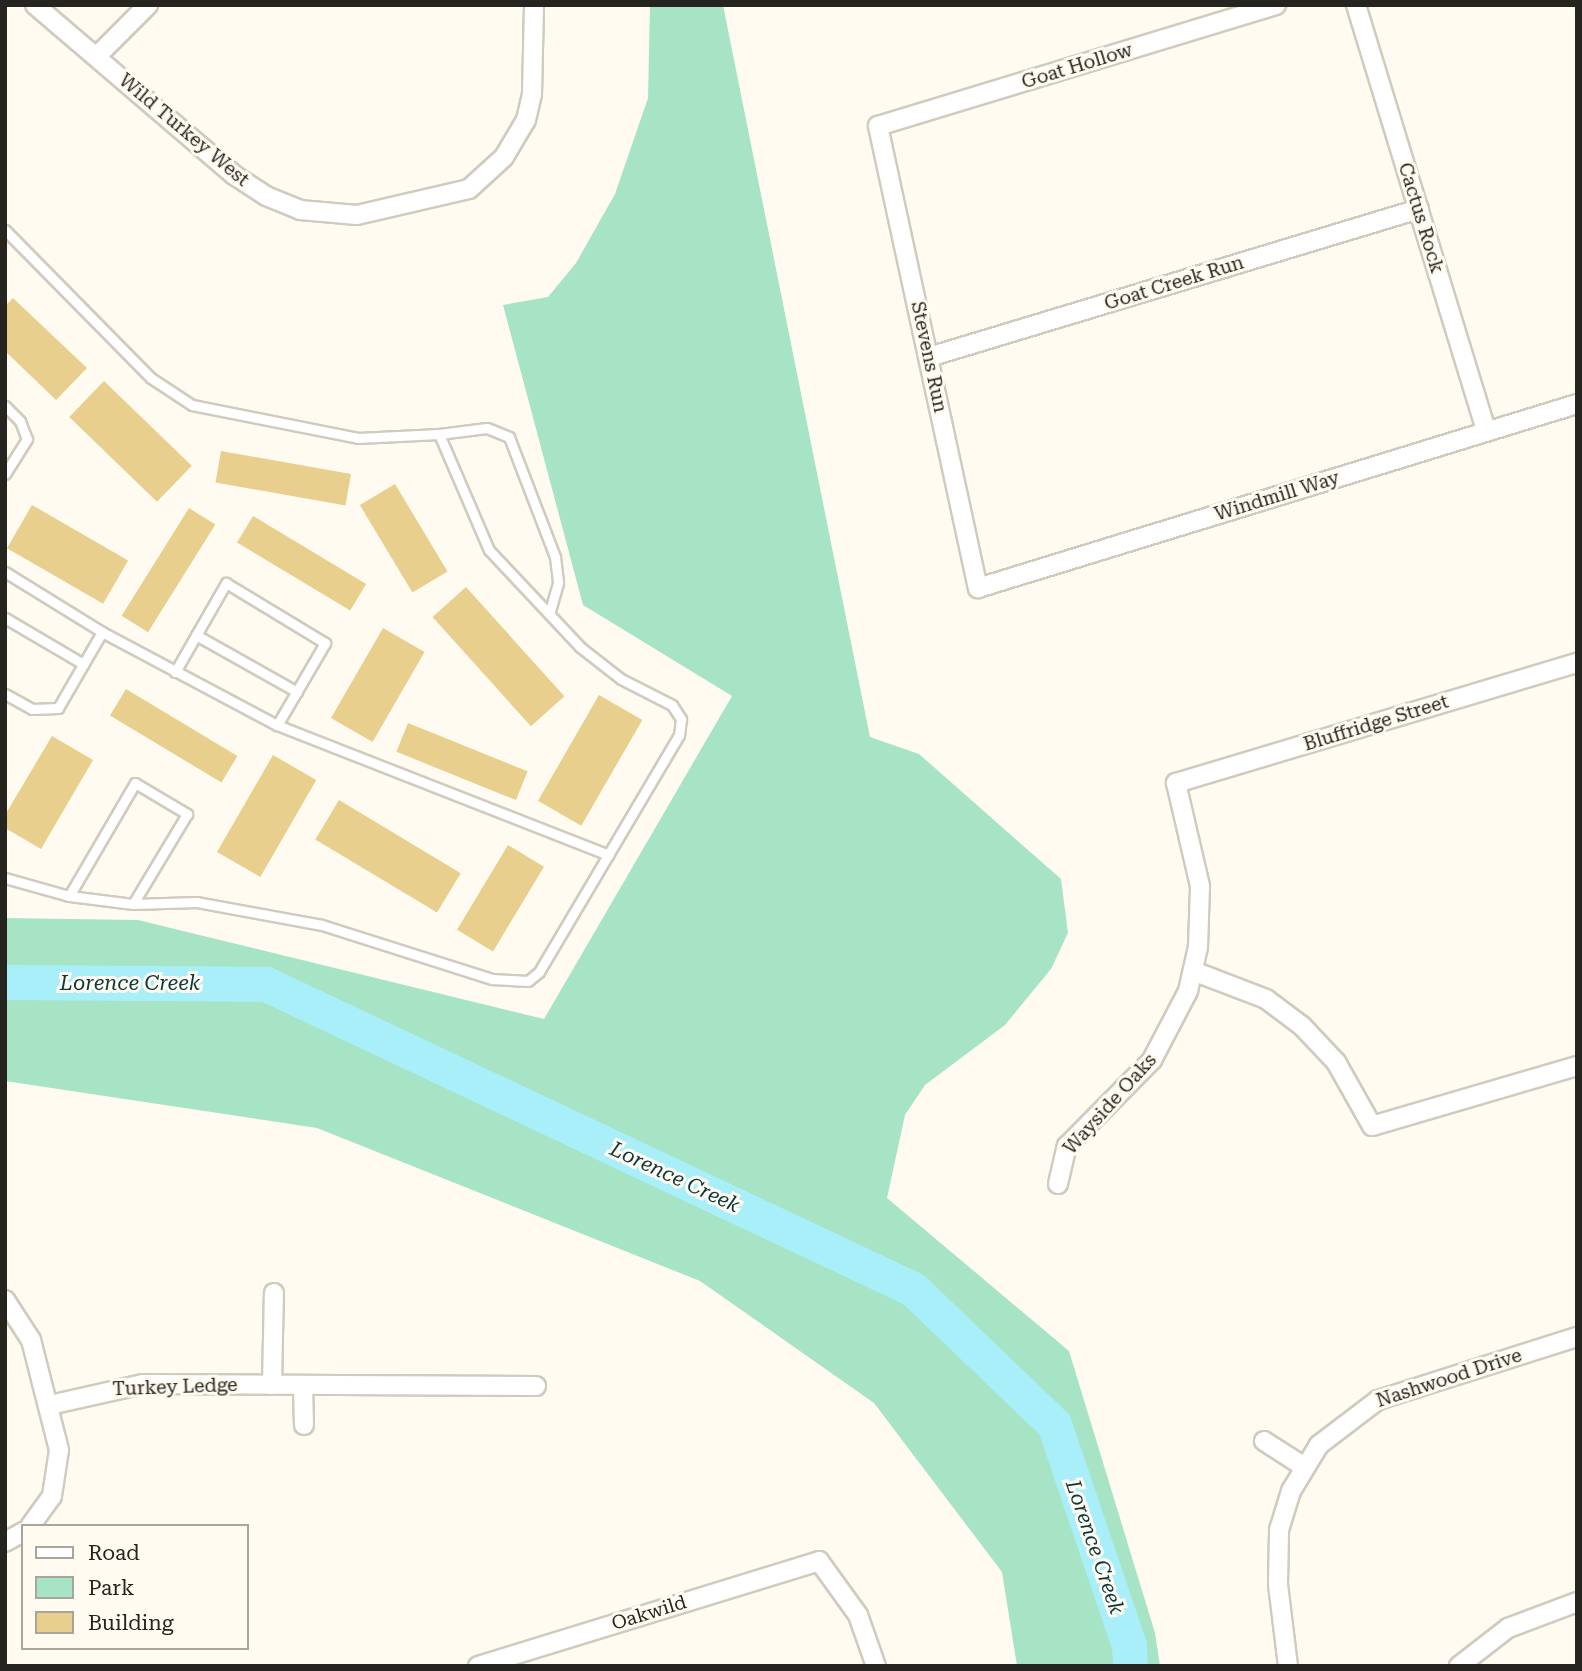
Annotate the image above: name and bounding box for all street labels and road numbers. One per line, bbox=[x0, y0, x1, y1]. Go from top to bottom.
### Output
street label: Goat Hollow bbox=[1019, 38, 1135, 94]
street label: Wild Turkey West bbox=[114, 69, 254, 191]
street label: Cactus Rock bbox=[1393, 160, 1449, 276]
street label: Goat Creek Run bbox=[1102, 251, 1246, 315]
street label: Stevens Run bbox=[906, 299, 952, 415]
street label: Windmill Way bbox=[1212, 466, 1342, 526]
street label: Bluffridge Street bbox=[1301, 690, 1451, 756]
street label: Wayside Oaks bbox=[1059, 1049, 1161, 1159]
street label: Nashwood Drive bbox=[1373, 1344, 1525, 1412]
street label: Turkey Ledge bbox=[112, 1373, 238, 1401]
street label: Oakwild bbox=[609, 1591, 689, 1635]

